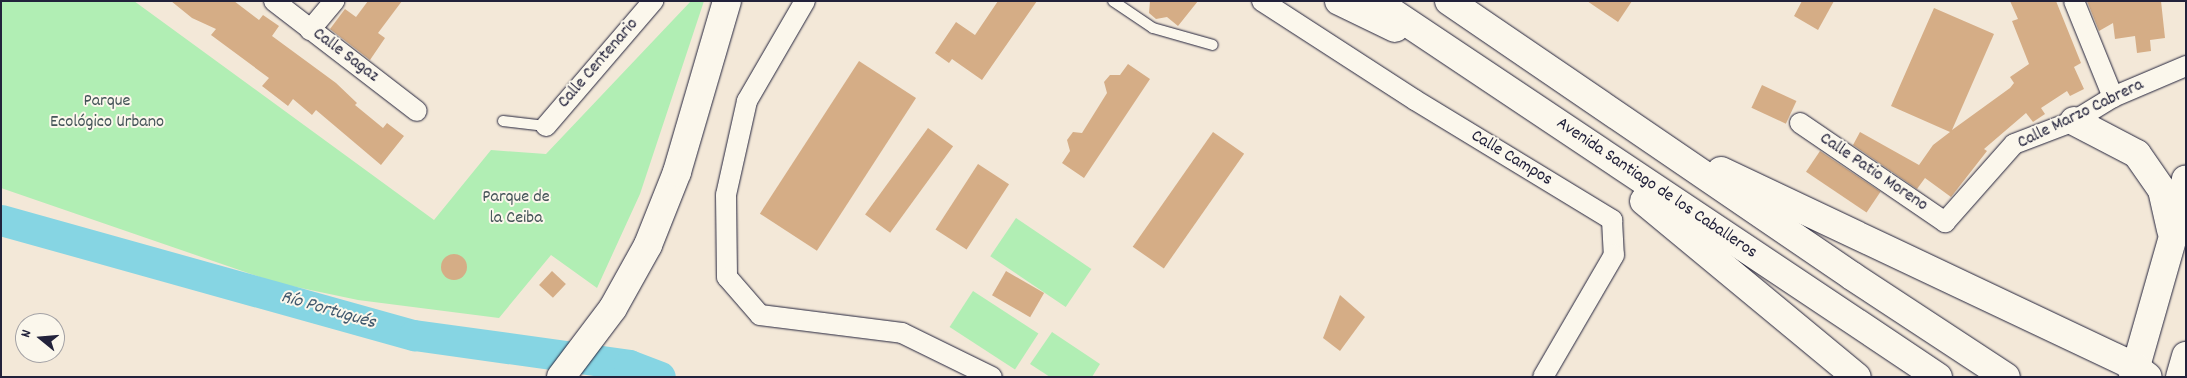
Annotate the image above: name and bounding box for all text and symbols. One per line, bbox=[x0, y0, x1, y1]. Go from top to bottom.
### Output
street label: Calle Centenario bbox=[554, 15, 644, 113]
street label: Calle Sagaz bbox=[308, 24, 382, 88]
street label: Calle Marzo Cabrera bbox=[2015, 75, 2147, 155]
park label: Parque Ecológico Urbano bbox=[50, 92, 164, 134]
street label: Avenida Santiago de los Caballeros bbox=[1551, 114, 1761, 264]
street label: Calle Campos bbox=[1466, 126, 1556, 192]
street label: Calle Patio Moreno bbox=[1815, 129, 1931, 217]
park label: Parque de la Ceiba bbox=[482, 188, 550, 230]
water label: Río Portugués bbox=[278, 287, 378, 335]
north arrow bbox=[15, 313, 65, 363]
text: N bbox=[16, 328, 37, 340]

